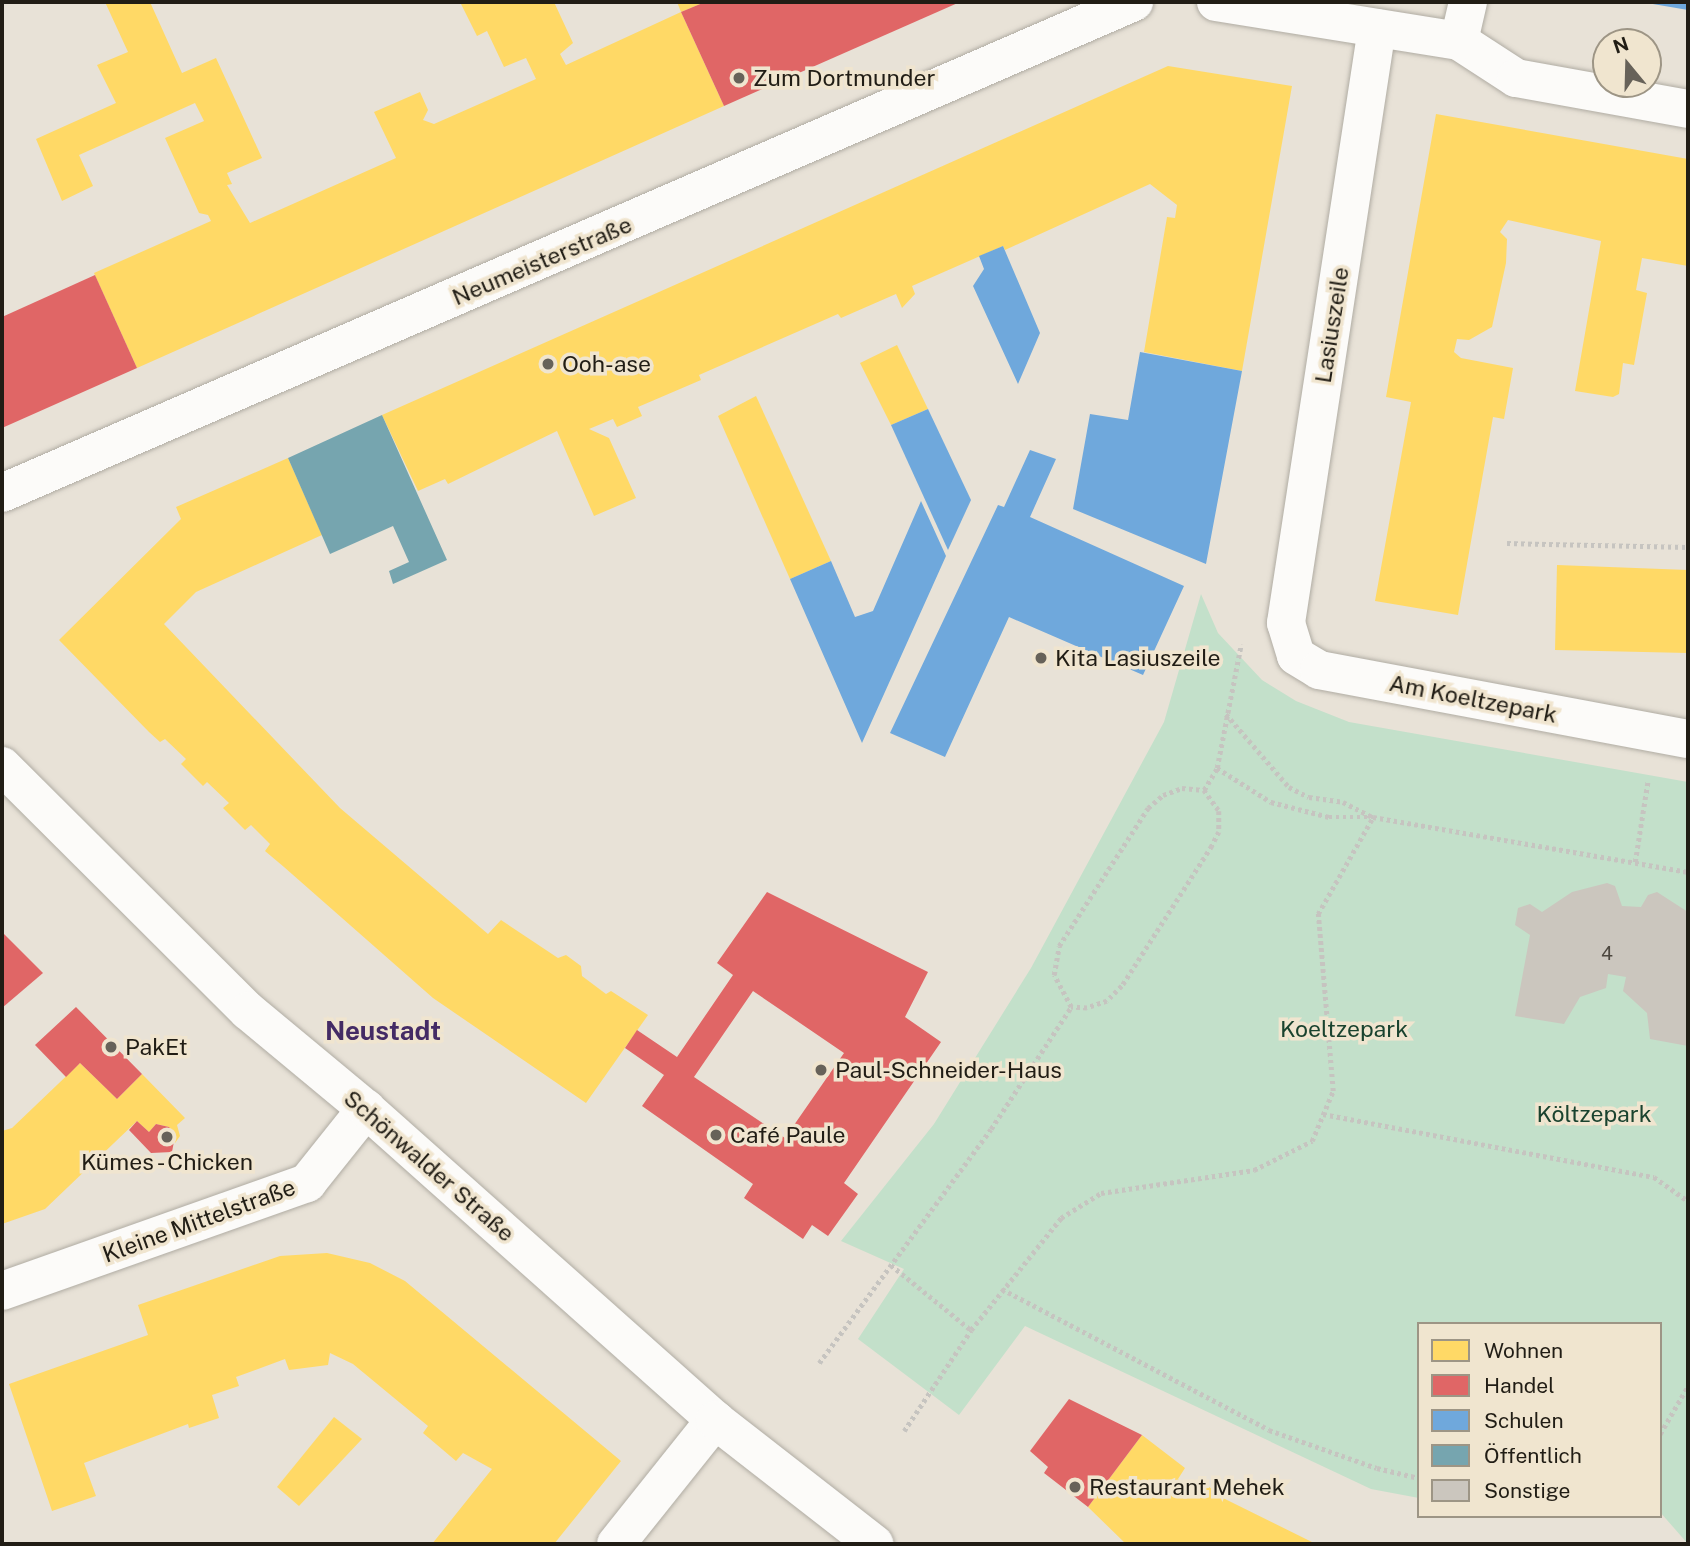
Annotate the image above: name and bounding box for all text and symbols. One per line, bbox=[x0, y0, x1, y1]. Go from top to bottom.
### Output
north arrow bbox=[1592, 28, 1662, 98]
text: N bbox=[1610, 32, 1631, 58]
place label: Zum Dortmunder bbox=[753, 64, 936, 92]
marker: Zum Dortmunder bbox=[731, 70, 747, 86]
street label: Neumeisterstraße bbox=[448, 211, 636, 311]
street label: Lasiuszeile bbox=[1309, 265, 1355, 385]
place label: Ooh-ase bbox=[562, 350, 651, 378]
marker: Ooh-ase bbox=[540, 356, 556, 372]
place label: Kita Lasiuszeile bbox=[1055, 644, 1221, 672]
marker: Kita Lasiuszeile bbox=[1033, 650, 1049, 666]
street label: Am Koeltzepark bbox=[1387, 669, 1559, 729]
house number: 4 bbox=[1601, 943, 1613, 965]
district label: Neustadt bbox=[325, 1015, 441, 1047]
park label: Koeltzepark bbox=[1280, 1015, 1408, 1043]
place label: PakEt bbox=[125, 1033, 188, 1061]
marker: PakEt bbox=[103, 1039, 119, 1055]
place label: Paul-Schneider-Haus bbox=[835, 1056, 1062, 1084]
marker: Paul-Schneider-Haus bbox=[813, 1062, 829, 1078]
street label: Schönwalder Straße bbox=[338, 1084, 520, 1248]
park label: Költzepark bbox=[1536, 1100, 1652, 1128]
place label: Café Paule bbox=[730, 1121, 846, 1149]
marker: Café Paule bbox=[708, 1127, 724, 1143]
marker: Kümes - Chicken bbox=[159, 1129, 175, 1145]
place label: Kümes - Chicken bbox=[78, 1148, 256, 1176]
street label: Kleine Mittelstraße bbox=[99, 1173, 299, 1269]
legend bbox=[1417, 1322, 1662, 1518]
text: Wohnen bbox=[1484, 1338, 1563, 1363]
text: Handel bbox=[1484, 1373, 1555, 1398]
text: Schulen bbox=[1484, 1408, 1564, 1433]
text: Öffentlich bbox=[1484, 1443, 1582, 1468]
place label: Restaurant Mehek bbox=[1089, 1473, 1285, 1501]
text: Sonstige bbox=[1484, 1478, 1570, 1503]
marker: Restaurant Mehek bbox=[1067, 1479, 1083, 1495]

